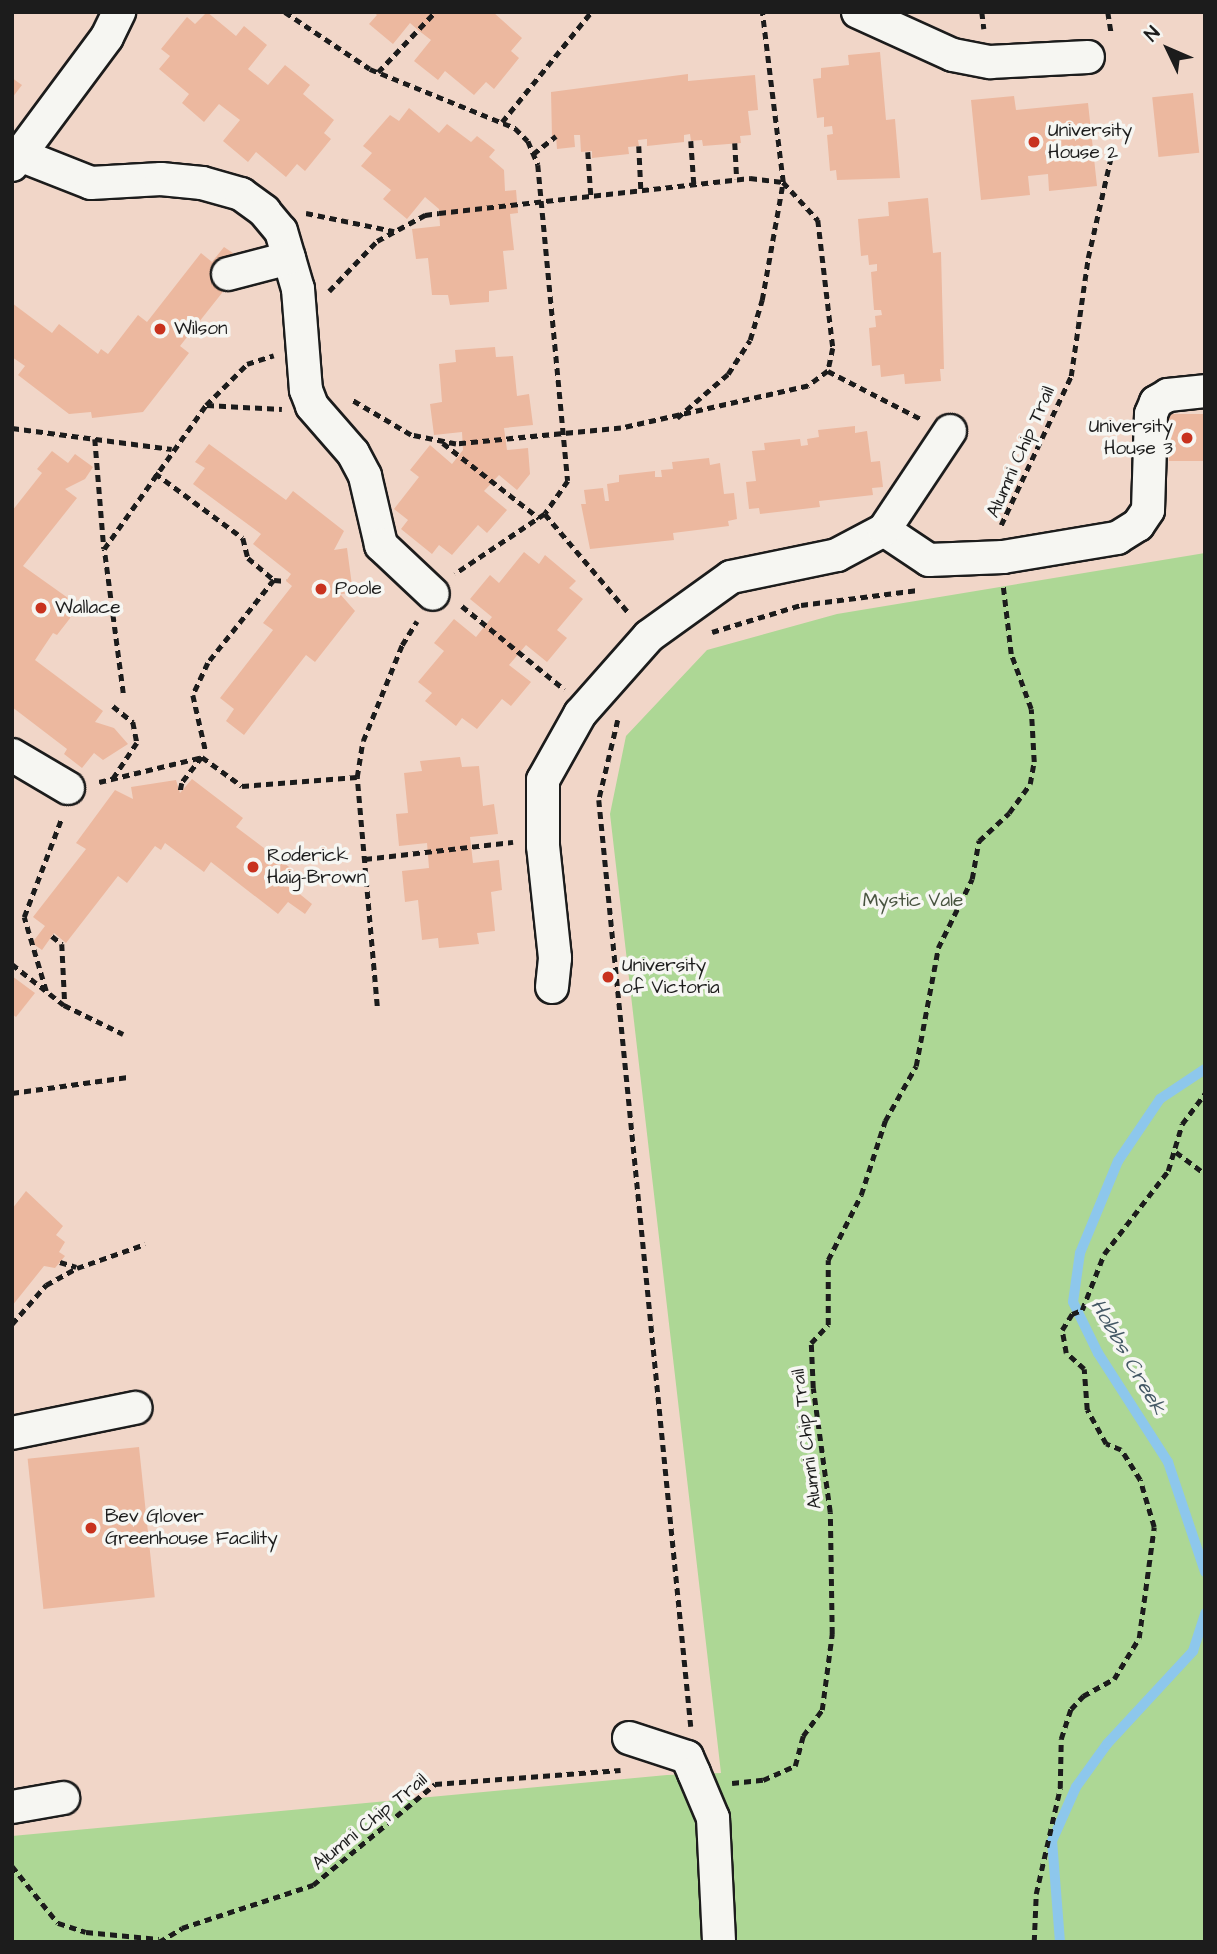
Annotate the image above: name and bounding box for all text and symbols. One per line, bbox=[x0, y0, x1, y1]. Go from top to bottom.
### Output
north arrow bbox=[1133, 14, 1203, 84]
text: N bbox=[1139, 20, 1166, 48]
place label: University House 2 bbox=[1048, 120, 1132, 164]
marker: University House 2 bbox=[1026, 134, 1042, 150]
place label: Wilson bbox=[174, 318, 227, 340]
marker: Wilson bbox=[152, 321, 168, 337]
street label: Alumni Chip Trail bbox=[982, 383, 1060, 521]
place label: University House 3 bbox=[1089, 416, 1173, 460]
marker: University House 3 bbox=[1179, 430, 1195, 446]
place label: Poole bbox=[335, 578, 382, 600]
marker: Poole bbox=[313, 581, 329, 597]
place label: Wallace bbox=[55, 597, 120, 619]
marker: Wallace bbox=[33, 600, 49, 616]
place label: Roderick Haig-Brown bbox=[267, 845, 366, 889]
marker: Roderick Haig-Brown bbox=[245, 859, 261, 875]
park label: Mystic Vale bbox=[863, 890, 963, 912]
place label: University of Victoria bbox=[622, 955, 720, 999]
marker: University of Victoria bbox=[600, 969, 616, 985]
water label: Hobbs Creek bbox=[1085, 1295, 1171, 1419]
street label: Alumni Chip Trail bbox=[787, 1367, 827, 1511]
place label: Bev Glover Greenhouse Facility bbox=[105, 1506, 278, 1550]
marker: Bev Glover Greenhouse Facility bbox=[83, 1520, 99, 1536]
street label: Alumni Chip Trail bbox=[308, 1769, 432, 1875]

